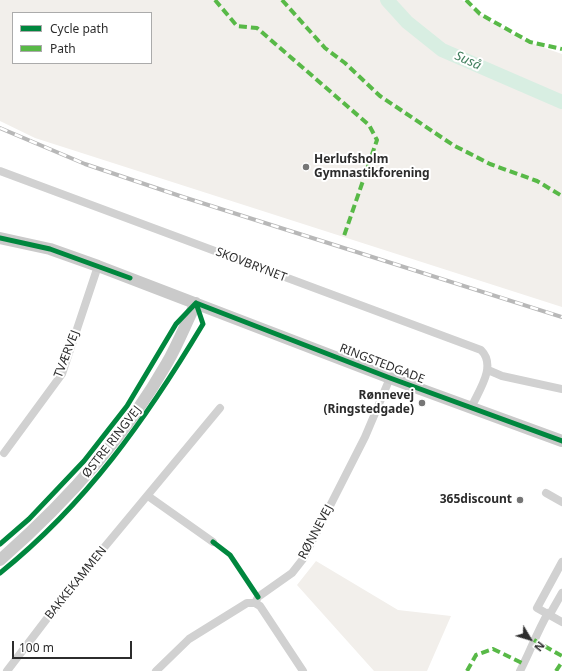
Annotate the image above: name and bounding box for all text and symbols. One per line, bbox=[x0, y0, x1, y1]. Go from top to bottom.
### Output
legend bbox=[12, 12, 152, 64]
text: Cycle path bbox=[50, 20, 108, 37]
text: Path bbox=[50, 40, 76, 57]
water label: Suså bbox=[452, 48, 484, 74]
place label: Herlufsholm Gymnastikforening bbox=[314, 153, 430, 181]
marker: Herlufsholm Gymnastikforening bbox=[301, 162, 311, 172]
street label: SKOVBRYNET bbox=[214, 245, 288, 285]
street label: TVÆRVEJ bbox=[51, 328, 83, 380]
street label: RINGSTEDGADE bbox=[337, 341, 427, 387]
place label: Rønnevej (Ringstedgade) bbox=[324, 389, 414, 417]
marker: Rønnevej (Ringstedgade) bbox=[417, 398, 427, 408]
street label: ØSTRE RINGVEJ bbox=[80, 403, 144, 481]
place label: 365discount bbox=[440, 493, 512, 507]
marker: 365discount bbox=[515, 495, 525, 505]
street label: RØNNEVEJ bbox=[296, 502, 336, 562]
street label: BAKKEKAMMEN bbox=[42, 544, 110, 622]
north arrow bbox=[510, 619, 550, 659]
scale bar bbox=[14, 633, 134, 659]
text: 100 m bbox=[19, 639, 54, 656]
text: N bbox=[531, 639, 549, 655]

